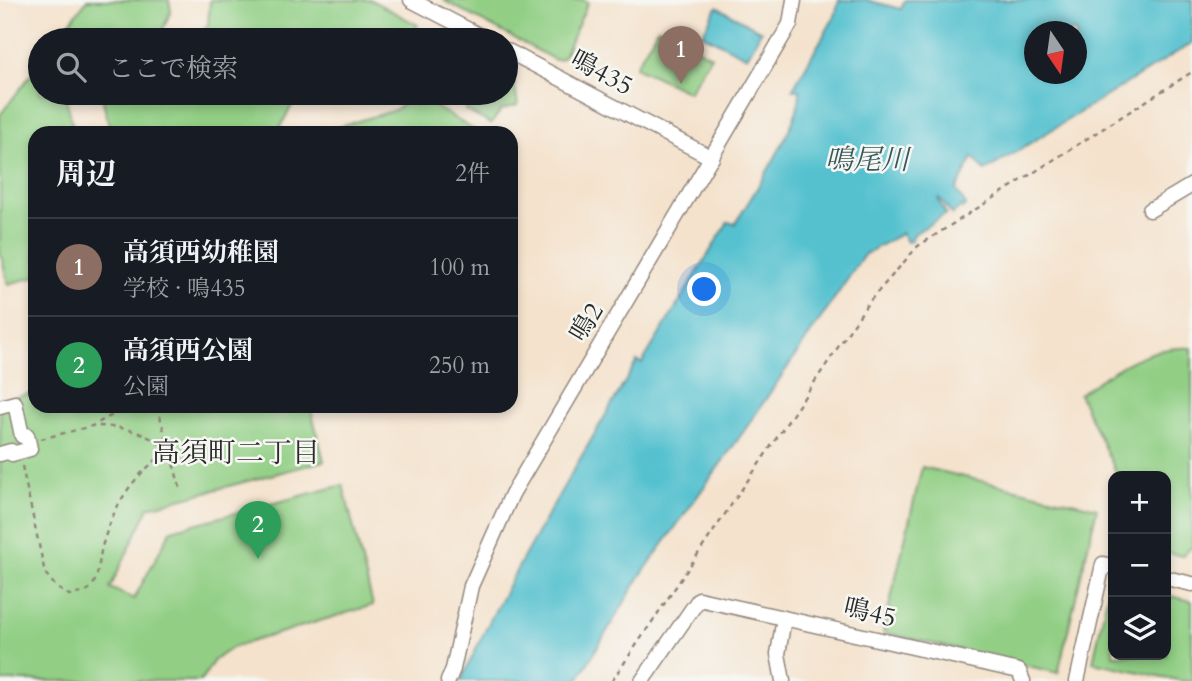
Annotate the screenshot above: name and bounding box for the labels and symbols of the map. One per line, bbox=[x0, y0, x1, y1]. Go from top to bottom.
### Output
north arrow bbox=[1024, 21, 1087, 84]
pin: 1 bbox=[658, 26, 704, 84]
street label: 鳴435 bbox=[564, 42, 639, 103]
water label: 鳴尾川 bbox=[825, 141, 912, 179]
your location bbox=[687, 272, 721, 306]
street label: 鳴2 bbox=[561, 296, 612, 348]
district label: 高須町二丁目 bbox=[152, 434, 320, 472]
pin: 2 bbox=[235, 501, 281, 559]
street label: 鳴45 bbox=[840, 590, 899, 635]

